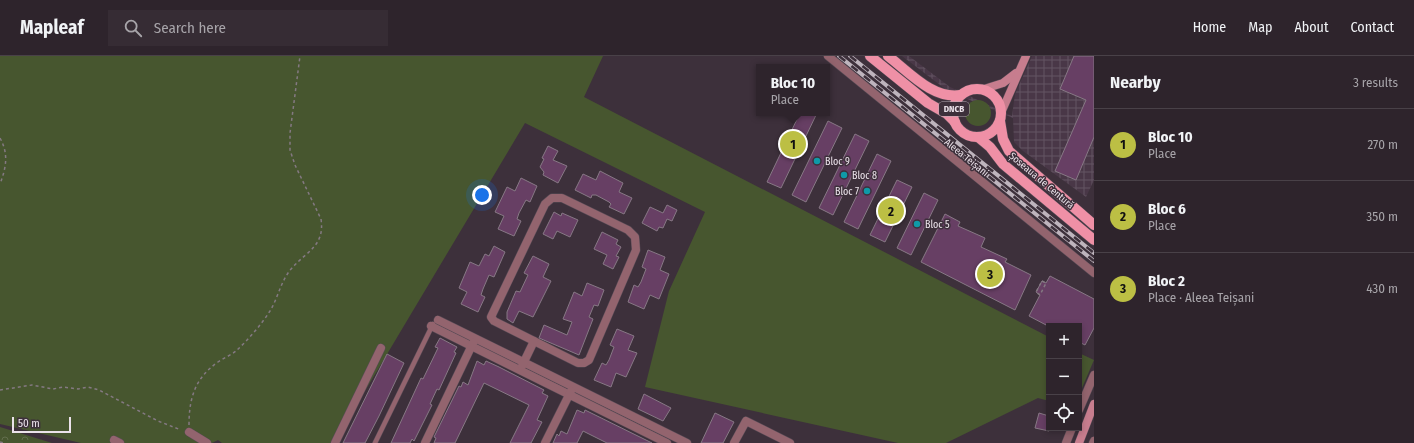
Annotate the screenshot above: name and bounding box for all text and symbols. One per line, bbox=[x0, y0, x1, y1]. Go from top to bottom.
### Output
search box bbox=[108, 10, 388, 46]
text: Mapleaf bbox=[20, 16, 84, 39]
icon: search bbox=[122, 17, 144, 39]
text: Search here bbox=[154, 19, 226, 37]
text: Home bbox=[1193, 19, 1226, 36]
text: Map bbox=[1248, 19, 1272, 36]
text: About bbox=[1294, 19, 1329, 36]
text: Contact bbox=[1351, 19, 1394, 36]
popup bbox=[756, 64, 830, 116]
text: Nearby bbox=[1110, 72, 1161, 93]
text: Bloc 10 bbox=[771, 74, 815, 92]
text: 3 results bbox=[1353, 75, 1398, 90]
text: Place bbox=[771, 92, 799, 107]
road number: DNCB bbox=[939, 102, 969, 116]
text: Bloc 10 bbox=[1148, 128, 1193, 146]
pin: 1 bbox=[780, 129, 806, 159]
street label: Aleea Teișani bbox=[942, 136, 991, 179]
text: 1 bbox=[1120, 137, 1126, 152]
text: 270 m bbox=[1367, 137, 1398, 152]
text: Place bbox=[1148, 146, 1176, 161]
street label: Șoseaua de Centură bbox=[1006, 150, 1076, 211]
marker: Bloc 9 bbox=[812, 156, 822, 166]
place label: Bloc 9 bbox=[825, 156, 850, 168]
marker: Bloc 8 bbox=[839, 170, 849, 180]
place label: Bloc 8 bbox=[852, 170, 877, 182]
your location bbox=[472, 185, 492, 205]
place label: Bloc 7 bbox=[835, 186, 859, 198]
marker: Bloc 7 bbox=[862, 186, 872, 196]
pin: 2 bbox=[878, 196, 904, 226]
text: Bloc 6 bbox=[1148, 200, 1186, 218]
text: 2 bbox=[1120, 209, 1126, 224]
text: 350 m bbox=[1366, 209, 1398, 224]
text: Place bbox=[1148, 218, 1176, 233]
marker: Bloc 5 bbox=[912, 219, 922, 229]
place label: Bloc 5 bbox=[925, 219, 950, 231]
pin: 3 bbox=[977, 259, 1003, 289]
text: Bloc 2 bbox=[1148, 272, 1185, 290]
text: 3 bbox=[1120, 281, 1126, 296]
text: 430 m bbox=[1366, 281, 1398, 296]
text: Place · Aleea Teișani bbox=[1148, 290, 1254, 305]
map controls bbox=[1046, 323, 1082, 431]
button: + bbox=[1046, 323, 1082, 359]
button: − bbox=[1046, 359, 1082, 395]
button: locate bbox=[1046, 395, 1082, 431]
scale bar bbox=[12, 415, 71, 434]
text: 50 m bbox=[18, 417, 40, 430]

